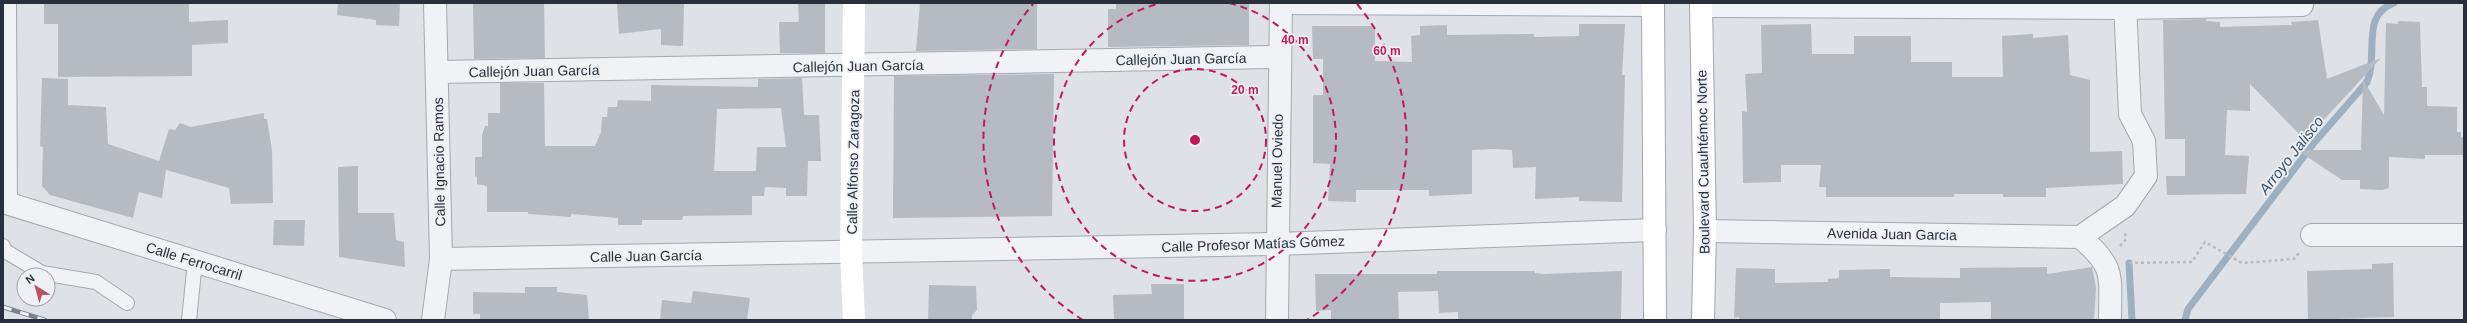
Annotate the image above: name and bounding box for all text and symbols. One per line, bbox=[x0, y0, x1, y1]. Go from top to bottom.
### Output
text: 40 m bbox=[1281, 33, 1309, 47]
text: 60 m bbox=[1373, 44, 1401, 58]
street label: Callejón Juan García bbox=[1115, 50, 1247, 68]
street label: Callejón Juan García bbox=[792, 57, 924, 75]
street label: Callejón Juan García bbox=[468, 62, 600, 80]
street label: Boulevard Cuauhtémoc Norte bbox=[1693, 69, 1713, 254]
text: 20 m bbox=[1231, 83, 1259, 97]
street label: Calle Alfonso Zaragoza bbox=[844, 89, 862, 235]
street label: Calle Ignacio Ramos bbox=[430, 97, 448, 227]
water label: Arroyo Jalisco bbox=[2255, 113, 2327, 198]
street label: Manuel Oviedo bbox=[1268, 114, 1286, 208]
centre of rings bbox=[1188, 133, 1202, 147]
street label: Avenida Juan Garcia bbox=[1827, 225, 1957, 243]
street label: Calle Profesor Matías Gómez bbox=[1161, 233, 1345, 255]
street label: Calle Ferrocarril bbox=[144, 239, 244, 283]
street label: Calle Juan García bbox=[590, 247, 702, 265]
north arrow bbox=[16, 267, 56, 307]
text: N bbox=[23, 272, 37, 286]

